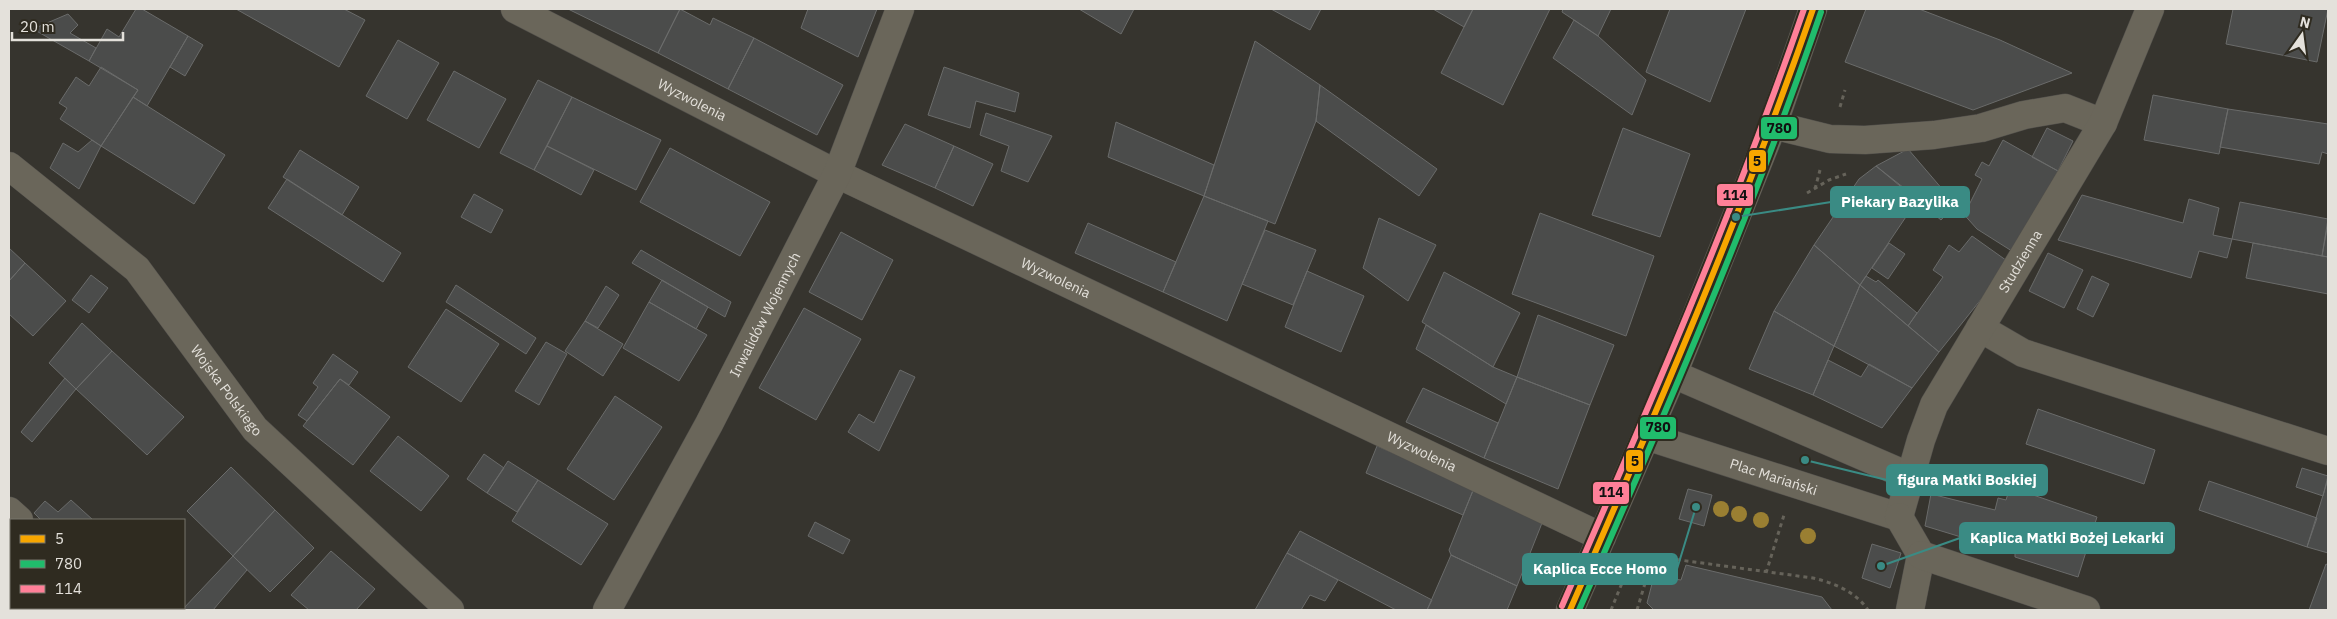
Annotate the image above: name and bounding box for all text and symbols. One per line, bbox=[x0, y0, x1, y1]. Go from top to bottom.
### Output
scale bar bbox=[12, 10, 124, 42]
north arrow bbox=[2277, 10, 2327, 60]
text: N bbox=[2298, 12, 2312, 32]
text: 20 m bbox=[20, 17, 55, 36]
street label: Wyzwolenia bbox=[655, 75, 730, 125]
line badge: 780 bbox=[1760, 116, 1798, 140]
text: 780 bbox=[1766, 119, 1792, 137]
line badge: 5 bbox=[1748, 149, 1767, 173]
text: 5 bbox=[1753, 152, 1761, 170]
line badge: 114 bbox=[1716, 183, 1754, 207]
text: 114 bbox=[1722, 186, 1748, 204]
callout: Piekary Bazylika bbox=[1831, 187, 1969, 217]
text: Piekary Bazylika bbox=[1841, 192, 1959, 211]
street label: Studzienna bbox=[1994, 226, 2046, 296]
street label: Inwalidów Wojennych bbox=[726, 249, 804, 380]
street label: Wyzwolenia bbox=[1018, 254, 1094, 302]
street label: Wojska Polskiego bbox=[187, 341, 266, 440]
line badge: 780 bbox=[1639, 416, 1677, 440]
text: 780 bbox=[1645, 418, 1671, 436]
street label: Wyzwolenia bbox=[1384, 427, 1460, 476]
line badge: 5 bbox=[1625, 449, 1644, 473]
text: 5 bbox=[1631, 452, 1639, 470]
street label: Plac Mariański bbox=[1728, 454, 1820, 499]
callout: figura Matki Boskiej bbox=[1887, 465, 2047, 495]
text: figura Matki Boskiej bbox=[1897, 470, 2037, 489]
line badge: 114 bbox=[1592, 481, 1630, 505]
text: 114 bbox=[1598, 483, 1624, 501]
legend bbox=[10, 519, 185, 609]
callout: Kaplica Matki Bożej Lekarki bbox=[1960, 523, 2174, 553]
text: Kaplica Matki Bożej Lekarki bbox=[1970, 528, 2164, 547]
text: 5 bbox=[55, 529, 64, 548]
text: 780 bbox=[55, 554, 82, 573]
callout: Kaplica Ecce Homo bbox=[1523, 554, 1677, 584]
text: Kaplica Ecce Homo bbox=[1533, 559, 1667, 578]
text: 114 bbox=[55, 579, 82, 598]

